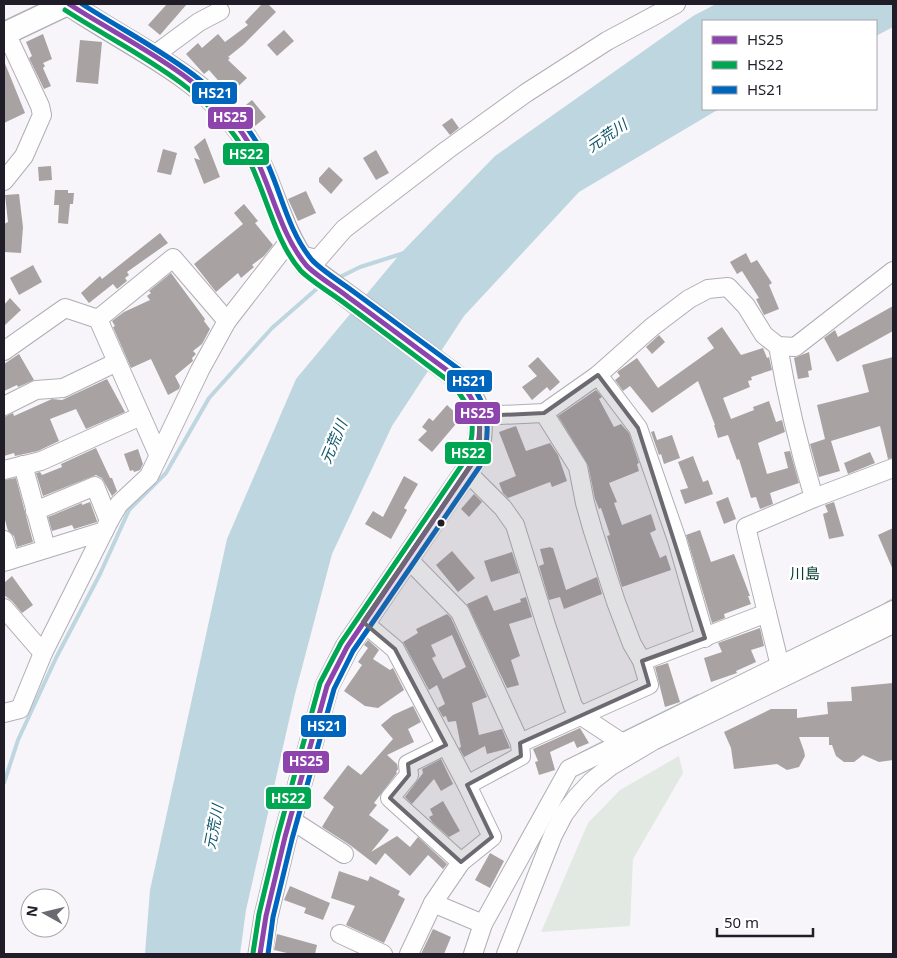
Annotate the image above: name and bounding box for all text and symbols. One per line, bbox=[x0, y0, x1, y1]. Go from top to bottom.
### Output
legend bbox=[702, 20, 877, 110]
text: HS25 bbox=[747, 29, 784, 49]
text: HS22 bbox=[747, 54, 784, 74]
text: HS21 bbox=[747, 79, 784, 99]
line badge: HS21 bbox=[191, 81, 238, 105]
text: HS21 bbox=[198, 83, 232, 102]
line badge: HS25 bbox=[207, 106, 254, 130]
text: HS25 bbox=[213, 107, 247, 126]
water label: 元荒川 bbox=[582, 113, 632, 156]
line badge: HS22 bbox=[222, 142, 270, 166]
text: HS22 bbox=[229, 144, 263, 163]
line badge: HS21 bbox=[446, 369, 493, 393]
text: HS21 bbox=[452, 371, 486, 390]
line badge: HS25 bbox=[454, 401, 501, 425]
text: HS25 bbox=[460, 403, 494, 422]
water label: 元荒川 bbox=[315, 415, 352, 466]
line badge: HS22 bbox=[444, 441, 492, 465]
text: HS22 bbox=[451, 443, 485, 462]
unlabelled marker bbox=[436, 518, 446, 528]
district label: 川島 bbox=[790, 563, 820, 583]
line badge: HS21 bbox=[300, 714, 347, 738]
text: HS21 bbox=[307, 716, 341, 735]
line badge: HS25 bbox=[282, 750, 330, 774]
text: HS25 bbox=[289, 751, 323, 770]
line badge: HS22 bbox=[265, 786, 312, 810]
text: HS22 bbox=[271, 788, 305, 807]
water label: 元荒川 bbox=[199, 801, 228, 851]
north arrow bbox=[20, 888, 70, 938]
text: N bbox=[21, 904, 42, 918]
scale bar bbox=[717, 906, 813, 938]
text: 50 m bbox=[724, 912, 759, 932]

